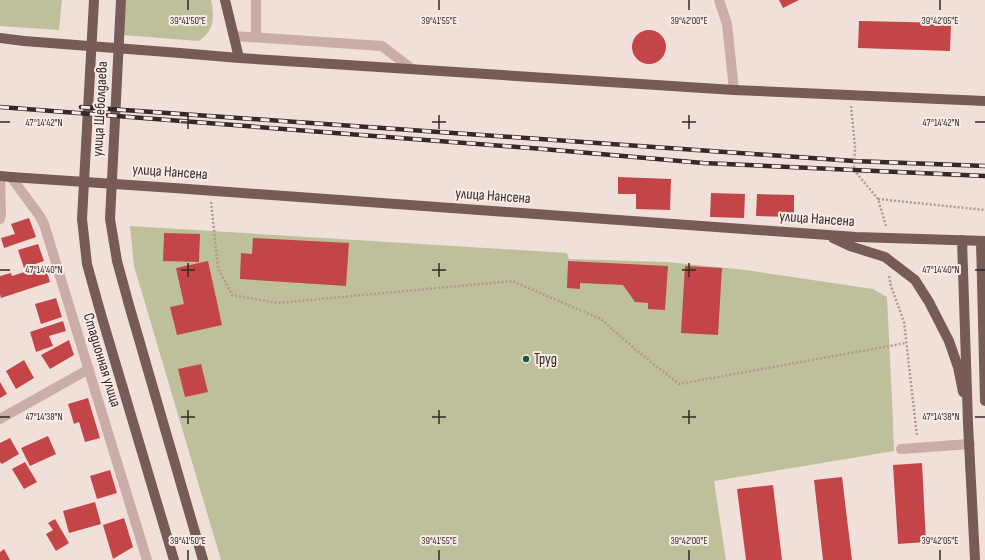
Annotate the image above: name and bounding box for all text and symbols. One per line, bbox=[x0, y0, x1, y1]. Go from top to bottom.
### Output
text: 39°41'50"E bbox=[170, 15, 206, 27]
text: 39°41'55"E bbox=[421, 15, 457, 27]
text: 39°42'00"E bbox=[670, 15, 708, 27]
text: 39°42'05"E bbox=[922, 15, 958, 27]
street label: улица Шеболдаева bbox=[88, 60, 112, 157]
text: 47°14'42"N bbox=[25, 117, 63, 129]
text: 47°14'42"N bbox=[922, 117, 960, 129]
street label: улица Нансена bbox=[132, 160, 208, 184]
street label: улица Нансена bbox=[455, 184, 531, 208]
street label: улица Нансена bbox=[779, 207, 855, 231]
text: 47°14'40"N bbox=[25, 264, 63, 276]
text: 47°14'40"N bbox=[922, 264, 960, 276]
street label: Стадионная улица bbox=[79, 311, 125, 409]
place label: Труд bbox=[534, 350, 557, 369]
marker: Труд bbox=[521, 354, 531, 364]
text: 47°14'38"N bbox=[25, 411, 63, 423]
text: 47°14'38"N bbox=[922, 411, 960, 423]
text: 39°41'50"E bbox=[170, 535, 206, 547]
text: 39°41'55"E bbox=[421, 535, 457, 547]
text: 39°42'00"E bbox=[670, 535, 708, 547]
text: 39°42'05"E bbox=[922, 535, 958, 547]

